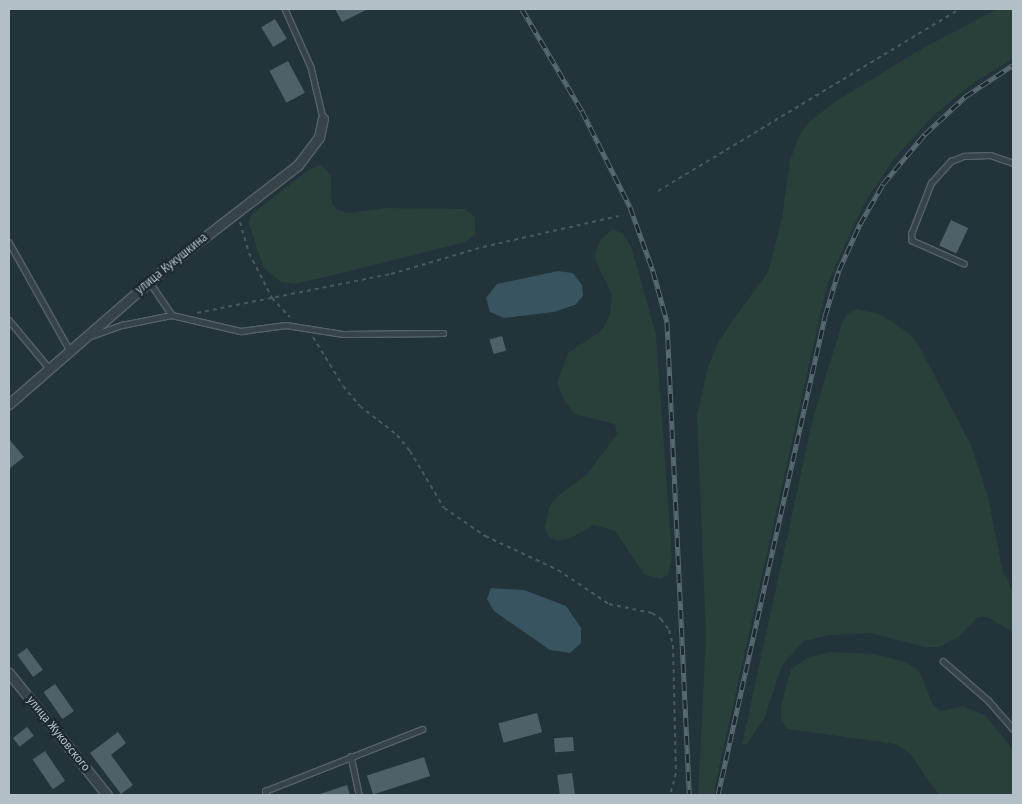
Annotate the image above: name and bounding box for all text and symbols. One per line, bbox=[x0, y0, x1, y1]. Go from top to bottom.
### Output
street label: улица Кукушкина bbox=[133, 231, 211, 297]
street label: улица Жуковского bbox=[23, 694, 93, 774]

